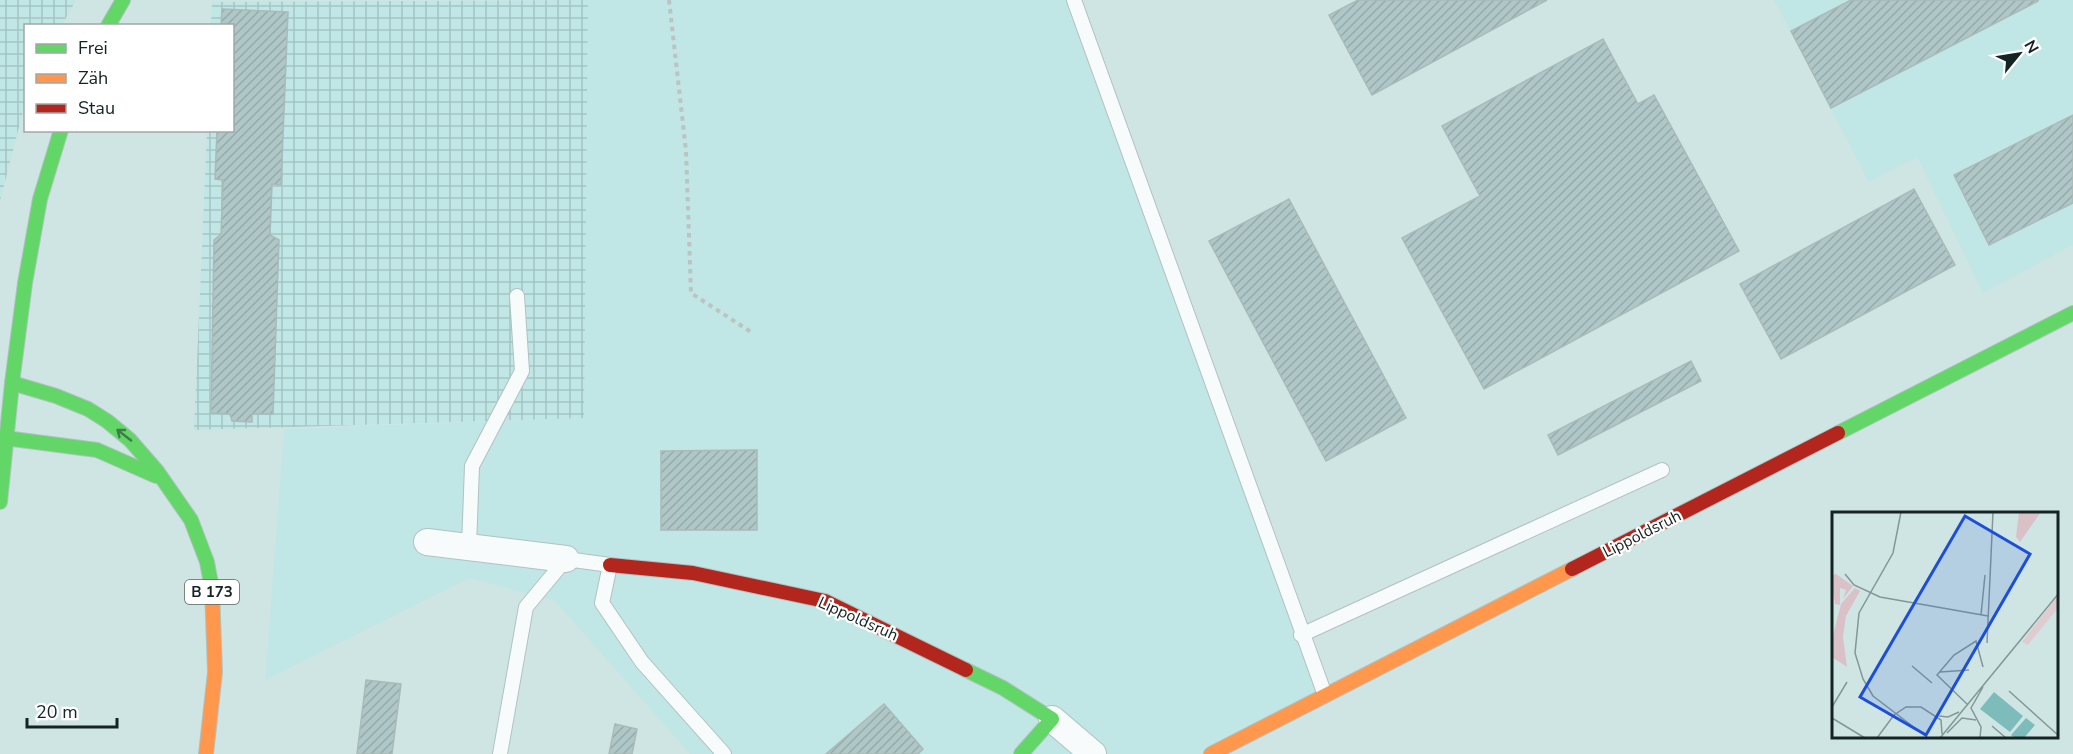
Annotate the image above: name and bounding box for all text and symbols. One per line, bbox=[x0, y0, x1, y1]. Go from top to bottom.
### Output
legend bbox=[24, 24, 234, 132]
north arrow bbox=[1989, 24, 2049, 84]
text: Frei bbox=[78, 36, 108, 60]
text: N bbox=[2019, 36, 2044, 58]
text: Zäh bbox=[78, 66, 108, 90]
text: Stau bbox=[78, 96, 115, 120]
one-way arrow bbox=[117, 429, 133, 442]
street label: Lippoldsruh bbox=[1599, 505, 1685, 563]
inset map bbox=[1832, 512, 2058, 739]
road number: B 173 bbox=[185, 580, 239, 604]
street label: Lippoldsruh bbox=[815, 592, 901, 646]
scale bar bbox=[27, 691, 117, 729]
text: 20 m bbox=[36, 700, 78, 724]

